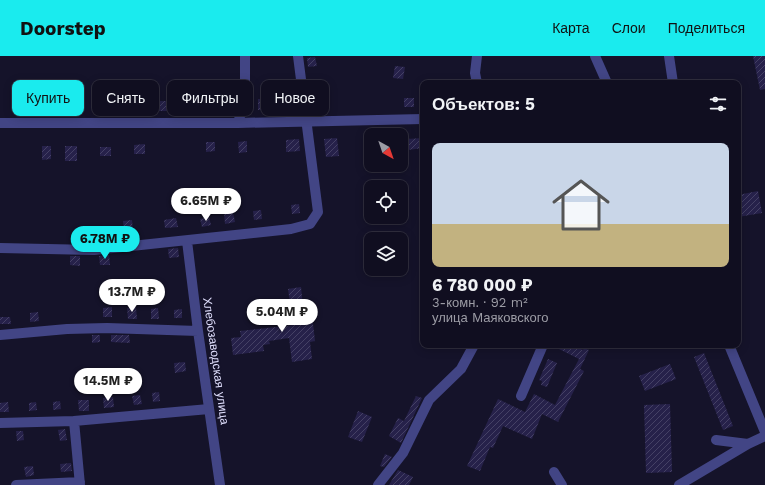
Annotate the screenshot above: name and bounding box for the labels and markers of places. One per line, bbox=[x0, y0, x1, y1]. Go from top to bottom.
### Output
pin: 6.65M ₽ bbox=[169, 188, 243, 222]
pin: 6.78M ₽ bbox=[68, 226, 142, 260]
pin: 13.7M ₽ bbox=[95, 279, 169, 313]
pin: 5.04M ₽ bbox=[245, 299, 319, 333]
pin: 14.5M ₽ bbox=[71, 368, 145, 402]

